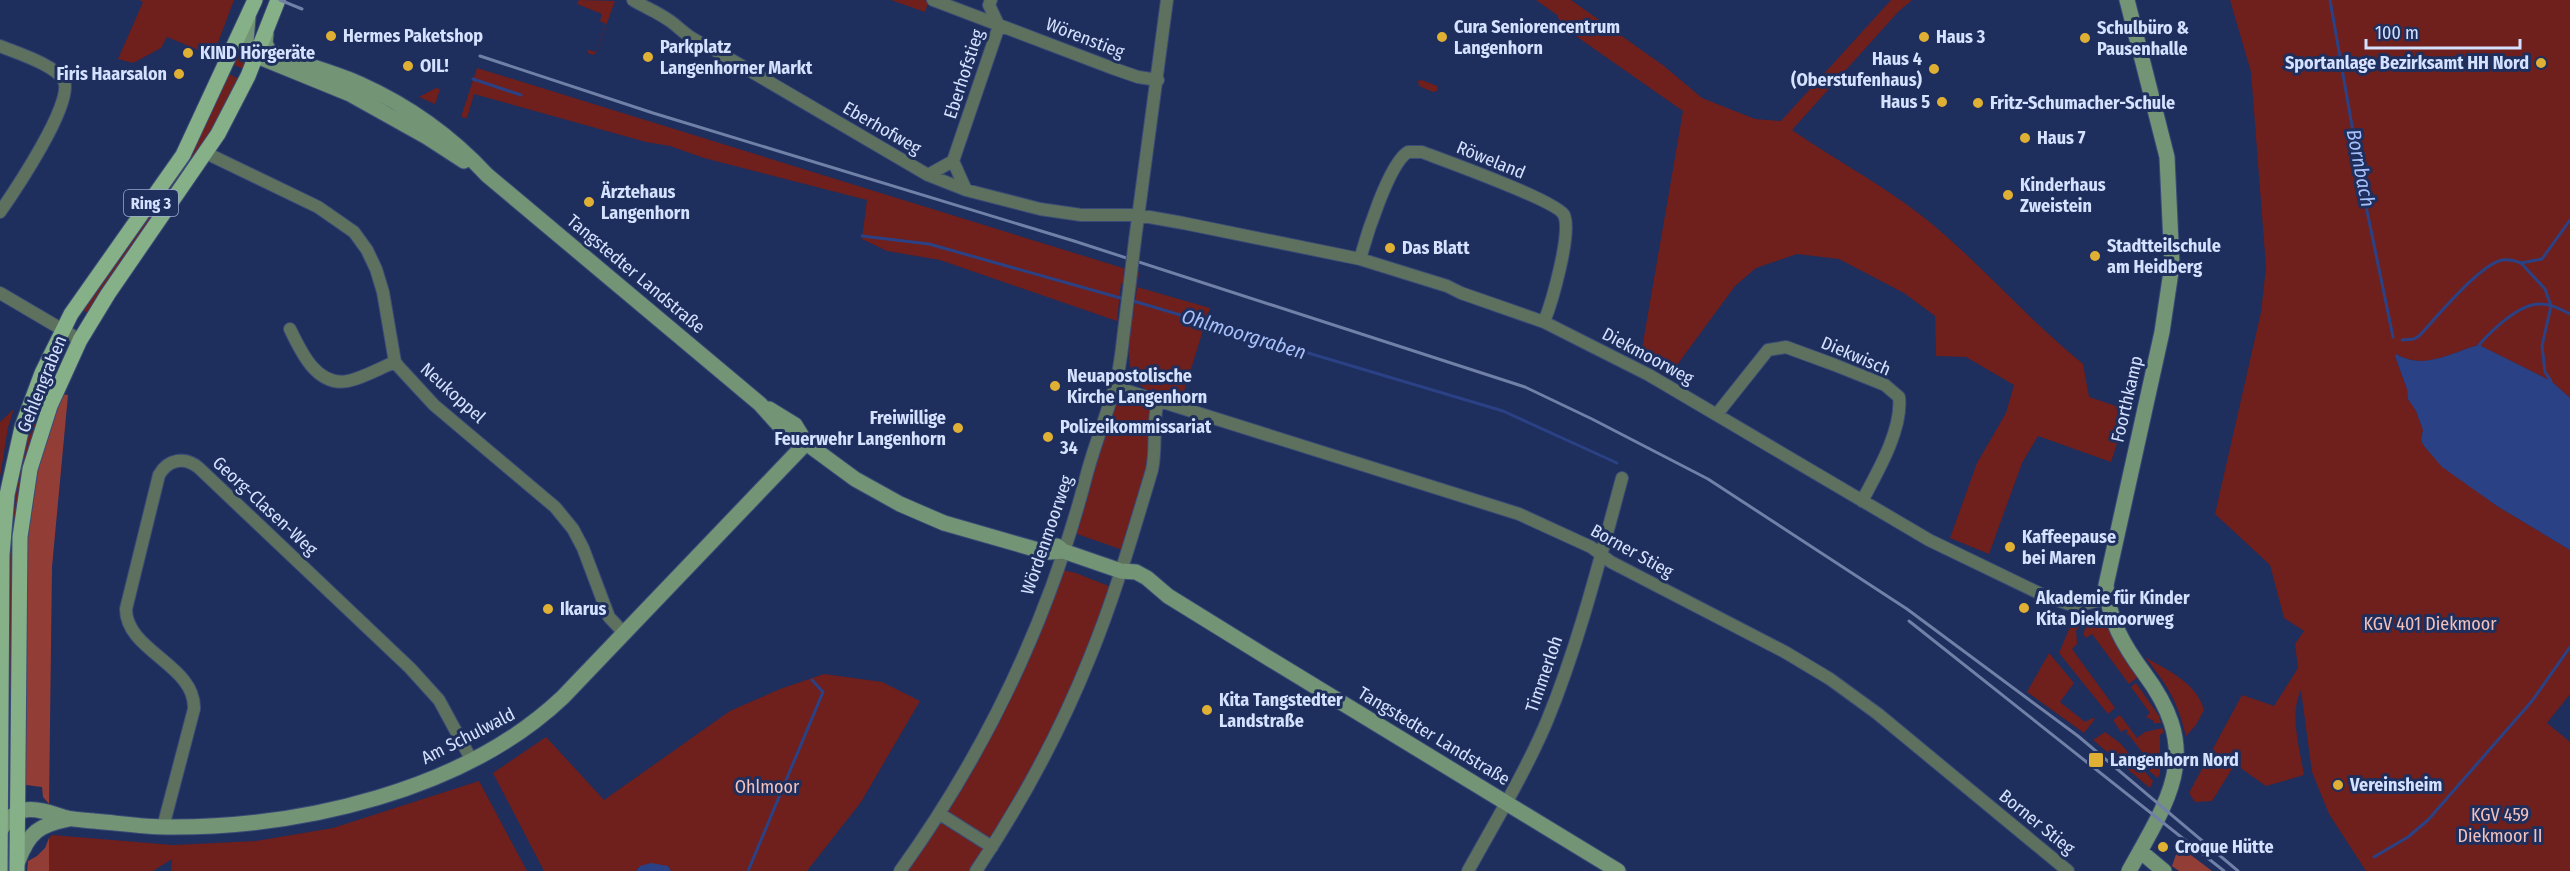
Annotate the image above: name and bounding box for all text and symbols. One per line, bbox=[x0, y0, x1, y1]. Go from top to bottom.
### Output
scale bar bbox=[2366, 12, 2520, 50]
street label: Wörenstieg bbox=[1043, 13, 1128, 63]
place label: Cura Seniorencentrum Langenhorn bbox=[1454, 16, 1620, 59]
place label: Schulbüro & Pausenhalle bbox=[2097, 17, 2189, 60]
text: 100 m bbox=[2375, 22, 2419, 44]
place label: Hermes Paketshop bbox=[343, 25, 483, 47]
street label: Eberhofstieg bbox=[939, 26, 989, 122]
place label: Haus 3 bbox=[1936, 26, 1986, 48]
marker: Hermes Paketshop bbox=[324, 29, 338, 43]
marker: Cura Seniorencentrum Langenhorn bbox=[1435, 30, 1449, 44]
marker: Haus 3 bbox=[1917, 30, 1931, 44]
marker: Schulbüro & Pausenhalle bbox=[2078, 31, 2092, 45]
place label: Parkplatz Langenhorner Markt bbox=[660, 36, 813, 79]
place label: KIND Hörgeräte bbox=[200, 42, 315, 64]
marker: KIND Hörgeräte bbox=[181, 46, 195, 60]
place label: Haus 4 (Oberstufenhaus) bbox=[1791, 48, 1923, 91]
marker: Parkplatz Langenhorner Markt bbox=[641, 50, 655, 64]
place label: Sportanlage Bezirksamt HH Nord bbox=[2285, 52, 2529, 74]
place label: OIL! bbox=[420, 55, 449, 77]
marker: Sportanlage Bezirksamt HH Nord bbox=[2534, 56, 2548, 70]
marker: OIL! bbox=[401, 59, 415, 73]
marker: Haus 4 (Oberstufenhaus) bbox=[1927, 62, 1941, 76]
place label: Firis Haarsalon bbox=[56, 63, 167, 85]
marker: Firis Haarsalon bbox=[172, 67, 186, 81]
place label: Haus 5 bbox=[1880, 91, 1930, 113]
place label: Fritz-Schumacher-Schule bbox=[1990, 92, 2175, 114]
marker: Haus 5 bbox=[1935, 95, 1949, 109]
marker: Fritz-Schumacher-Schule bbox=[1971, 96, 1985, 110]
street label: Eberhofweg bbox=[839, 97, 926, 159]
place label: Haus 7 bbox=[2037, 127, 2086, 149]
water label: Bornbach bbox=[2342, 127, 2380, 209]
marker: Haus 7 bbox=[2018, 131, 2032, 145]
street label: Röweland bbox=[1453, 136, 1529, 184]
place label: Kinderhaus Zweistein bbox=[2020, 174, 2106, 217]
place label: Ärztehaus Langenhorn bbox=[600, 181, 690, 224]
marker: Kinderhaus Zweistein bbox=[2001, 188, 2015, 202]
road number: Ring 3 bbox=[124, 190, 178, 216]
marker: Ärztehaus Langenhorn bbox=[582, 195, 596, 209]
street label: Tangstedter Landstraße bbox=[563, 210, 710, 338]
place label: Stadtteilschule am Heidberg bbox=[2107, 235, 2221, 278]
place label: Das Blatt bbox=[1402, 237, 1470, 259]
marker: Das Blatt bbox=[1383, 241, 1397, 255]
marker: Stadtteilschule am Heidberg bbox=[2088, 249, 2102, 263]
water label: Ohlmoorgraben bbox=[1179, 304, 1309, 364]
street label: Diekmoorweg bbox=[1598, 323, 1698, 390]
street label: Gehlengraben bbox=[13, 332, 71, 436]
street label: Diekwisch bbox=[1818, 332, 1894, 380]
street label: Foorthkamp bbox=[2106, 354, 2148, 444]
street label: Neukoppel bbox=[416, 358, 490, 428]
place label: Neuapostolische Kirche Langenhorn bbox=[1067, 365, 1207, 408]
marker: Neuapostolische Kirche Langenhorn bbox=[1048, 379, 1062, 393]
place label: Freiwillige Feuerwehr Langenhorn bbox=[774, 407, 946, 450]
place label: Polizeikommissariat 34 bbox=[1059, 416, 1212, 459]
marker: Freiwillige Feuerwehr Langenhorn bbox=[951, 421, 965, 435]
marker: Polizeikommissariat 34 bbox=[1041, 430, 1055, 444]
street label: Georg-Clasen-Weg bbox=[208, 452, 322, 561]
street label: Wördenmoorweg bbox=[1016, 472, 1078, 598]
street label: Borner Stieg bbox=[1587, 519, 1678, 583]
place label: Kaffeepause bei Maren bbox=[2022, 526, 2116, 569]
marker: Kaffeepause bei Maren bbox=[2003, 540, 2017, 554]
place label: Akademie für Kinder Kita Diekmoorweg bbox=[2035, 587, 2190, 630]
place label: Ikarus bbox=[560, 598, 607, 620]
marker: Akademie für Kinder Kita Diekmoorweg bbox=[2017, 601, 2031, 615]
marker: Ikarus bbox=[541, 602, 555, 616]
park label: KGV 401 Diekmoor bbox=[2363, 613, 2497, 635]
street label: Timmerloh bbox=[1521, 633, 1567, 715]
street label: Tangstedter Landstraße bbox=[1354, 682, 1514, 790]
place label: Kita Tangstedter Landstraße bbox=[1219, 689, 1343, 732]
street label: Am Schulwald bbox=[417, 703, 519, 769]
marker: Kita Tangstedter Landstraße bbox=[1200, 703, 1214, 717]
place label: Langenhorn Nord bbox=[2110, 749, 2239, 771]
marker: Langenhorn Nord bbox=[2087, 751, 2105, 769]
place label: Vereinsheim bbox=[2349, 774, 2442, 796]
park label: Ohlmoor bbox=[735, 776, 800, 798]
marker: Vereinsheim bbox=[2331, 778, 2345, 792]
street label: Borner Stieg bbox=[1995, 785, 2080, 860]
park label: KGV 459 Diekmoor II bbox=[2458, 804, 2543, 847]
place label: Croque Hütte bbox=[2175, 836, 2274, 858]
marker: Croque Hütte bbox=[2156, 840, 2170, 854]

